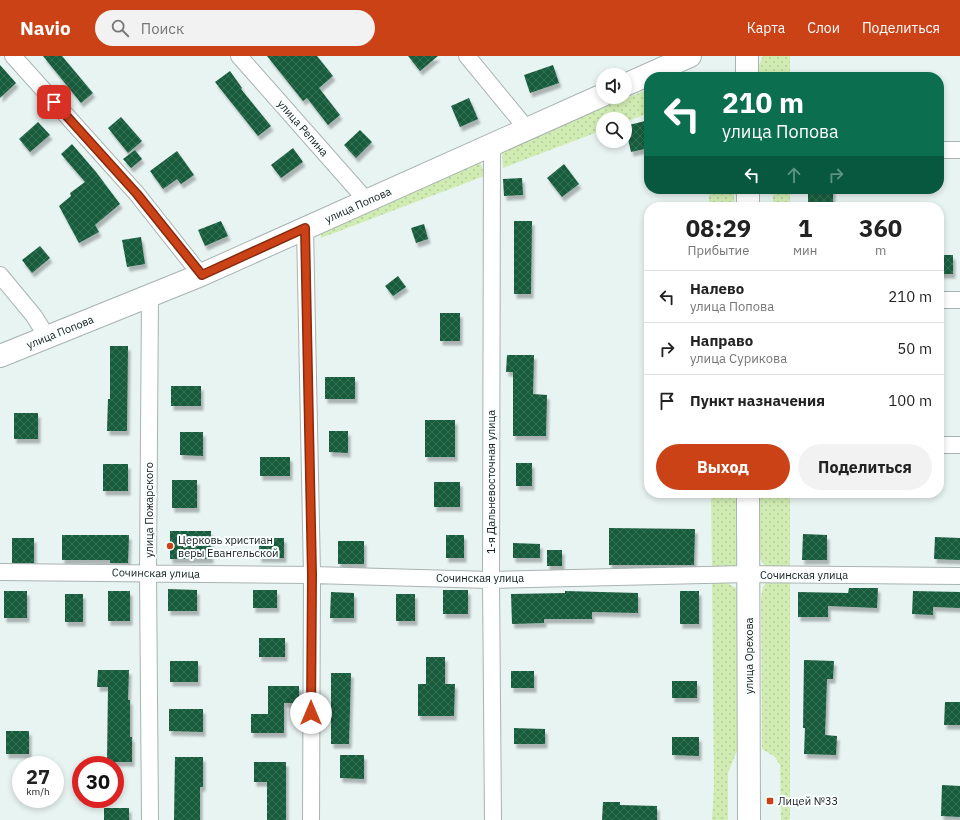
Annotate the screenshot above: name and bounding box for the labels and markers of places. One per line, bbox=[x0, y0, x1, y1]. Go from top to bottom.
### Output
pin bbox=[37, 85, 71, 119]
place label: Церковь христиан веры Евангельской bbox=[178, 533, 279, 560]
marker: Церковь христиан веры Евангельской bbox=[165, 541, 175, 551]
place label: Лицей №33 bbox=[778, 794, 838, 808]
marker: Лицей №33 bbox=[765, 796, 775, 806]

